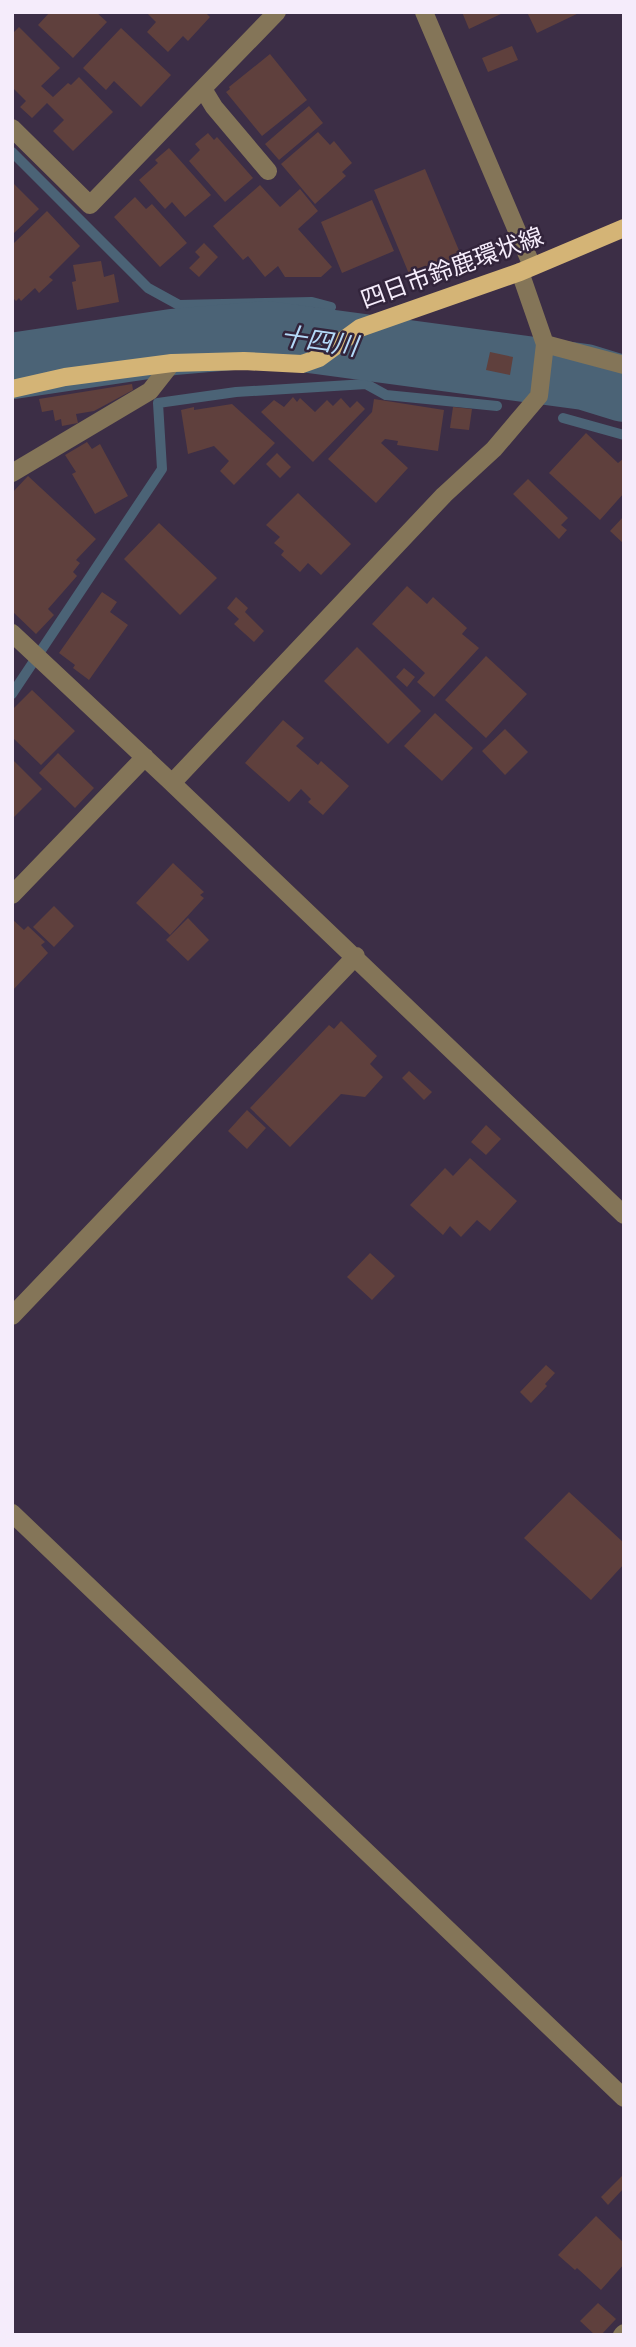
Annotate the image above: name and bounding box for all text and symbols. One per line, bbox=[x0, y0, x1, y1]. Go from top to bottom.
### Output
street label: 四日市鈴鹿環状線 bbox=[356, 220, 547, 314]
water label: 十四川 bbox=[278, 319, 363, 363]

